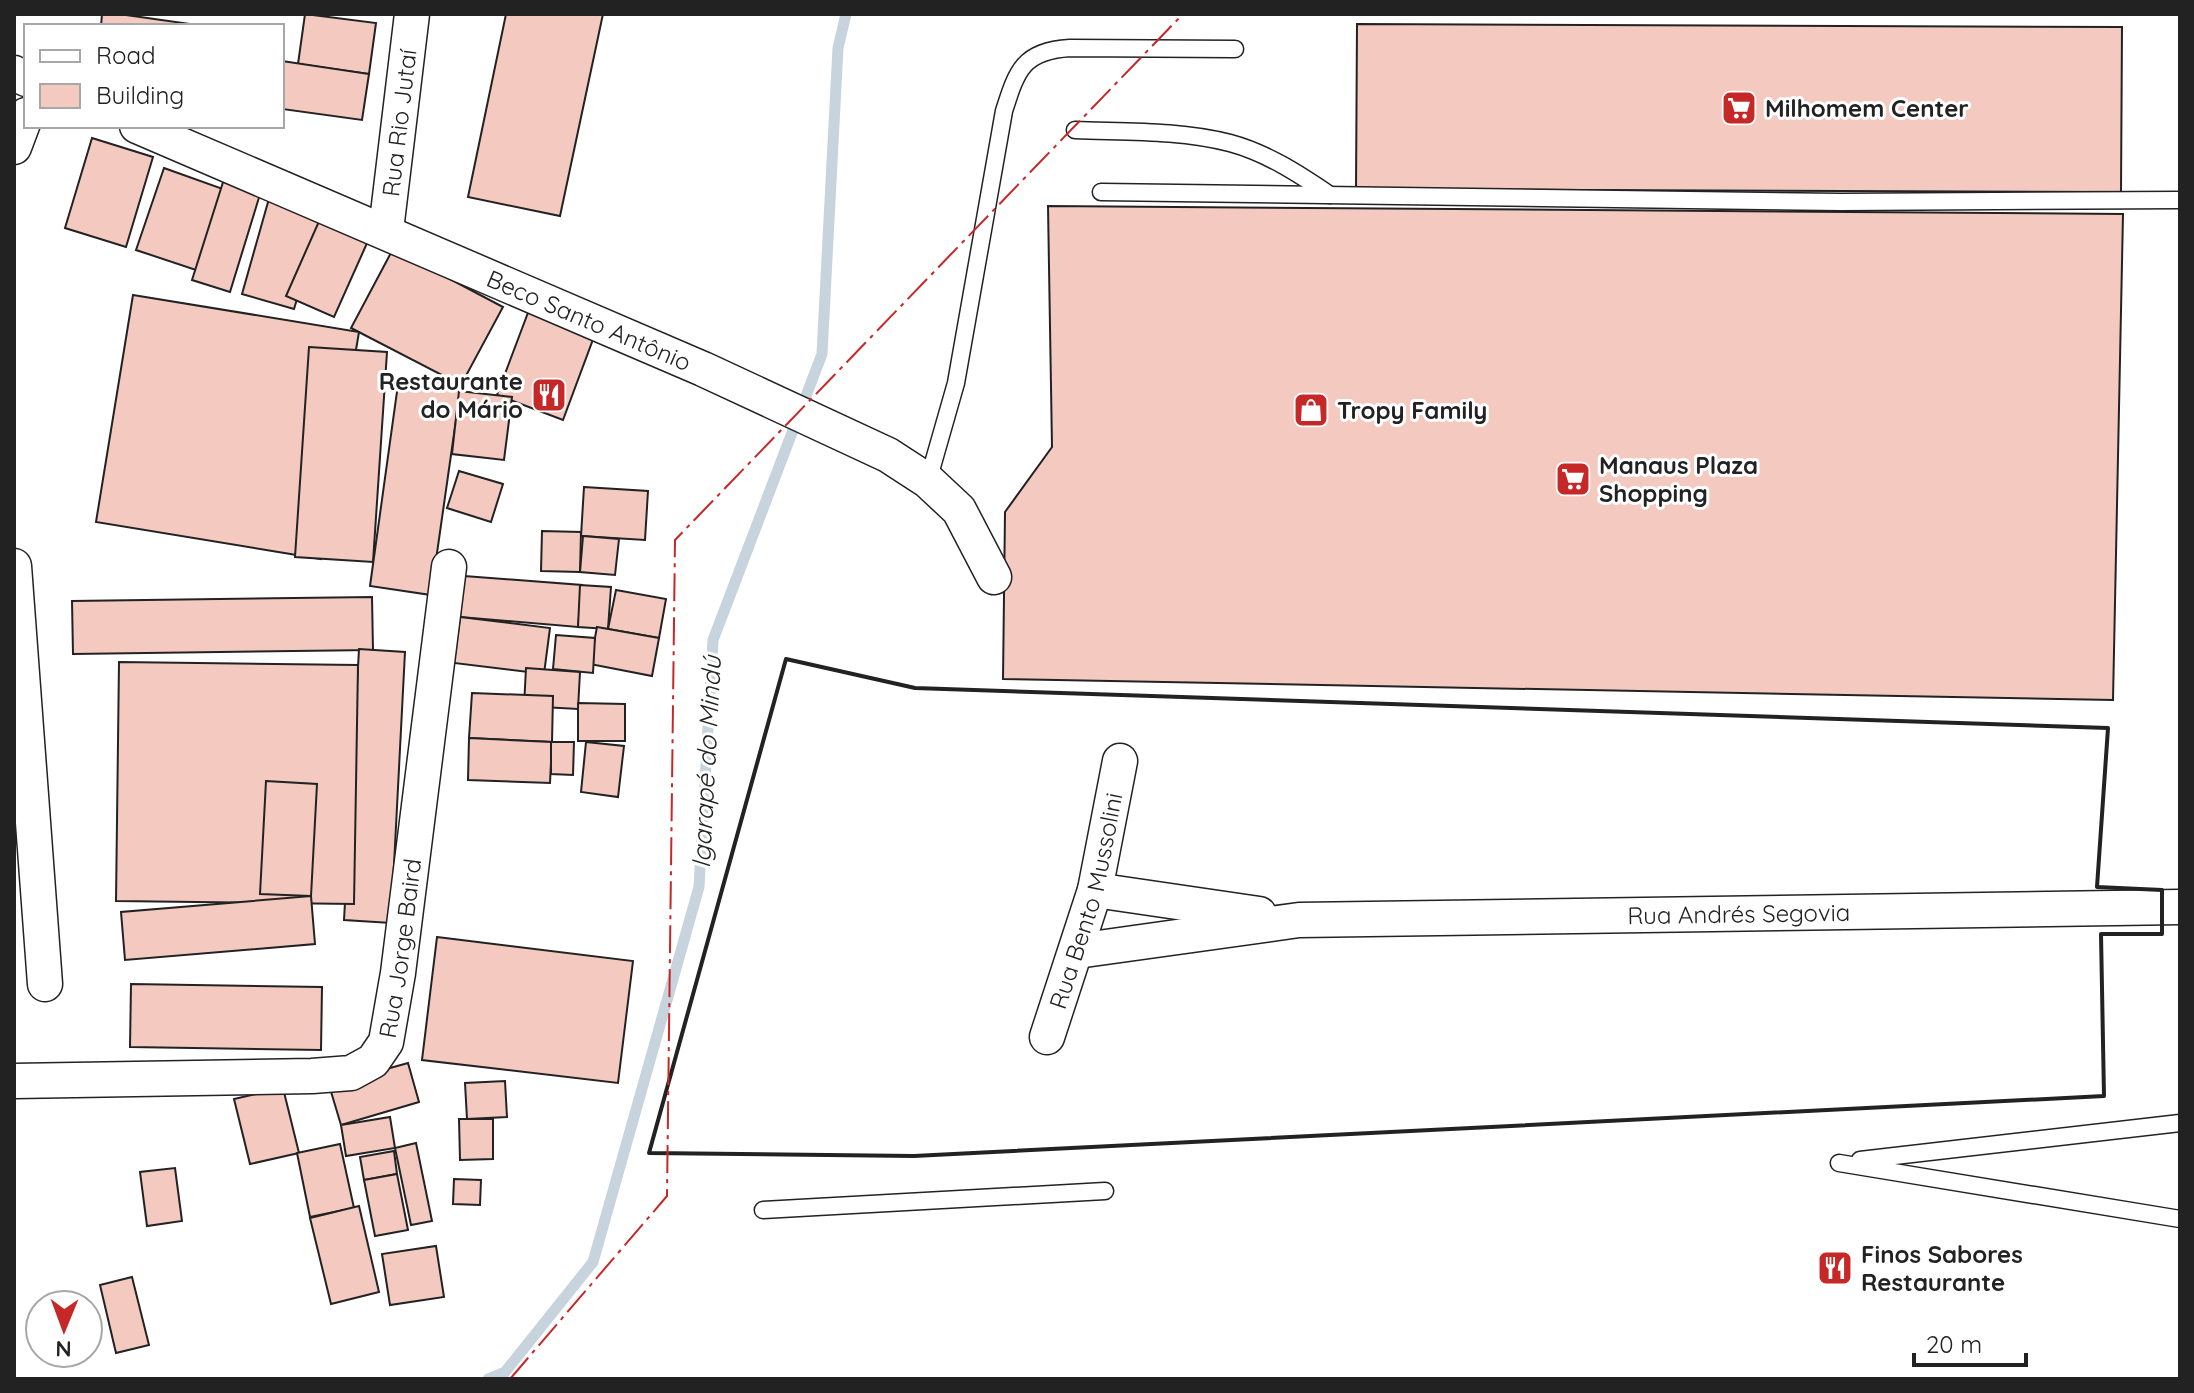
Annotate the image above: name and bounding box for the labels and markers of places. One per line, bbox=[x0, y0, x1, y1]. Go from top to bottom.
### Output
supermarket icon: Milhomem Center bbox=[1720, 89, 1758, 127]
place label: Milhomem Center bbox=[1765, 93, 1969, 123]
place label: Restaurante do Mário bbox=[379, 366, 523, 424]
restaurant icon: Restaurante do Mário bbox=[530, 376, 568, 414]
shop icon: Tropy Family bbox=[1292, 391, 1330, 429]
place label: Tropy Family bbox=[1337, 395, 1487, 425]
place label: Manaus Plaza Shopping bbox=[1599, 450, 1758, 508]
supermarket icon: Manaus Plaza Shopping bbox=[1554, 460, 1592, 498]
place label: Finos Sabores Restaurante bbox=[1861, 1239, 2023, 1297]
restaurant icon: Finos Sabores Restaurante bbox=[1816, 1249, 1854, 1287]

